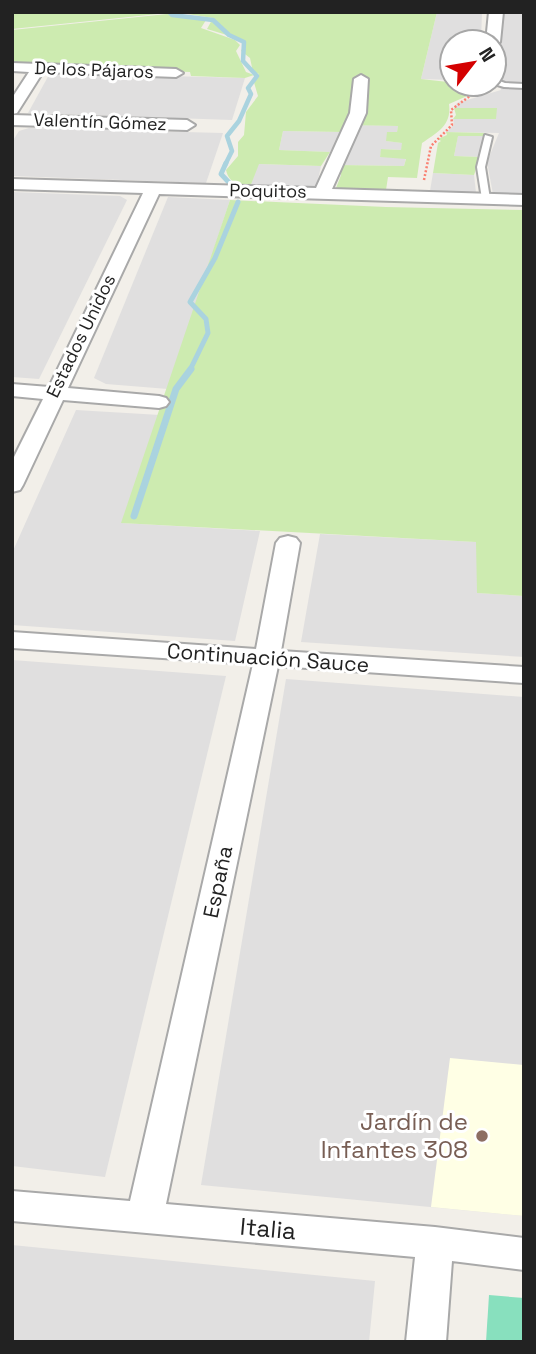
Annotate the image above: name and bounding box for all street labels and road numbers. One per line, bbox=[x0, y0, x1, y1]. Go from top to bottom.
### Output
street label: De los Pájaros bbox=[34, 56, 154, 83]
street label: Valentín Gómez bbox=[33, 108, 167, 135]
street label: Poquitos bbox=[229, 178, 307, 203]
street label: Estados Unidos bbox=[41, 270, 120, 401]
street label: Continuación Sauce bbox=[166, 637, 370, 678]
street label: España bbox=[197, 843, 238, 921]
street label: Italia bbox=[239, 1211, 298, 1246]

